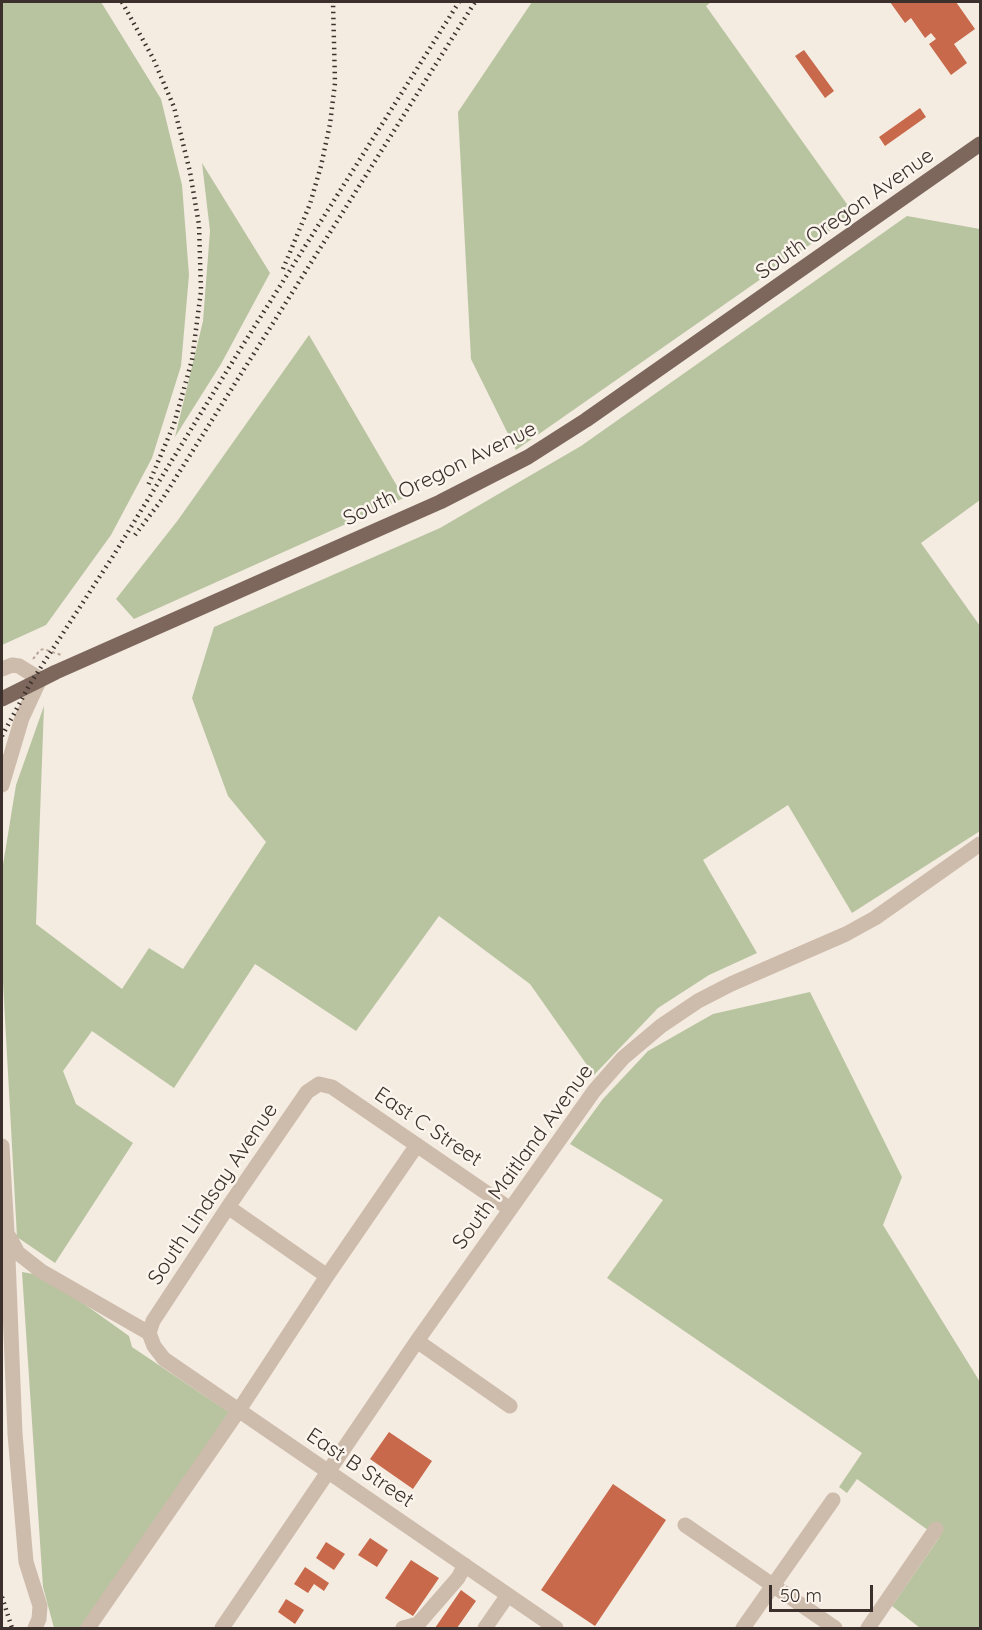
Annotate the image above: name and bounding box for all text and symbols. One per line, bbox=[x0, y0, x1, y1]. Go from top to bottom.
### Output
street label: South Oregon Avenue bbox=[751, 143, 939, 285]
street label: South Oregon Avenue bbox=[339, 416, 541, 532]
street label: South Maitland Avenue bbox=[447, 1059, 599, 1255]
street label: East C Street bbox=[369, 1082, 487, 1172]
street label: South Lindsay Avenue bbox=[143, 1098, 283, 1290]
street label: East B Street bbox=[301, 1423, 419, 1513]
scale bar bbox=[772, 1573, 876, 1611]
text: 50 m bbox=[780, 1584, 822, 1607]

